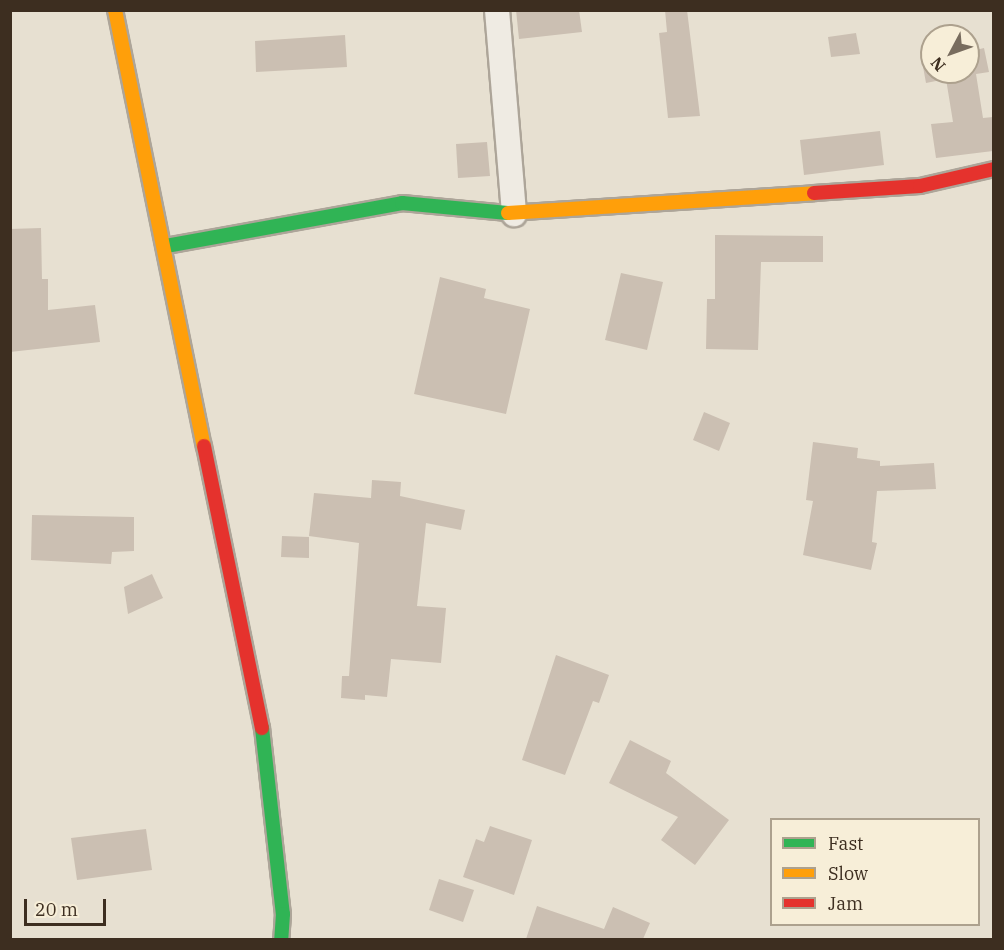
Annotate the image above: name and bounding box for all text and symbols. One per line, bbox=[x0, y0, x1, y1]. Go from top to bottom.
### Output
north arrow bbox=[920, 24, 980, 84]
text: N bbox=[926, 53, 950, 76]
legend bbox=[770, 818, 980, 926]
text: Fast bbox=[828, 832, 863, 855]
text: Slow bbox=[828, 862, 868, 885]
scale bar bbox=[27, 887, 110, 925]
text: Jam bbox=[828, 892, 863, 915]
text: 20 m bbox=[35, 898, 78, 921]

